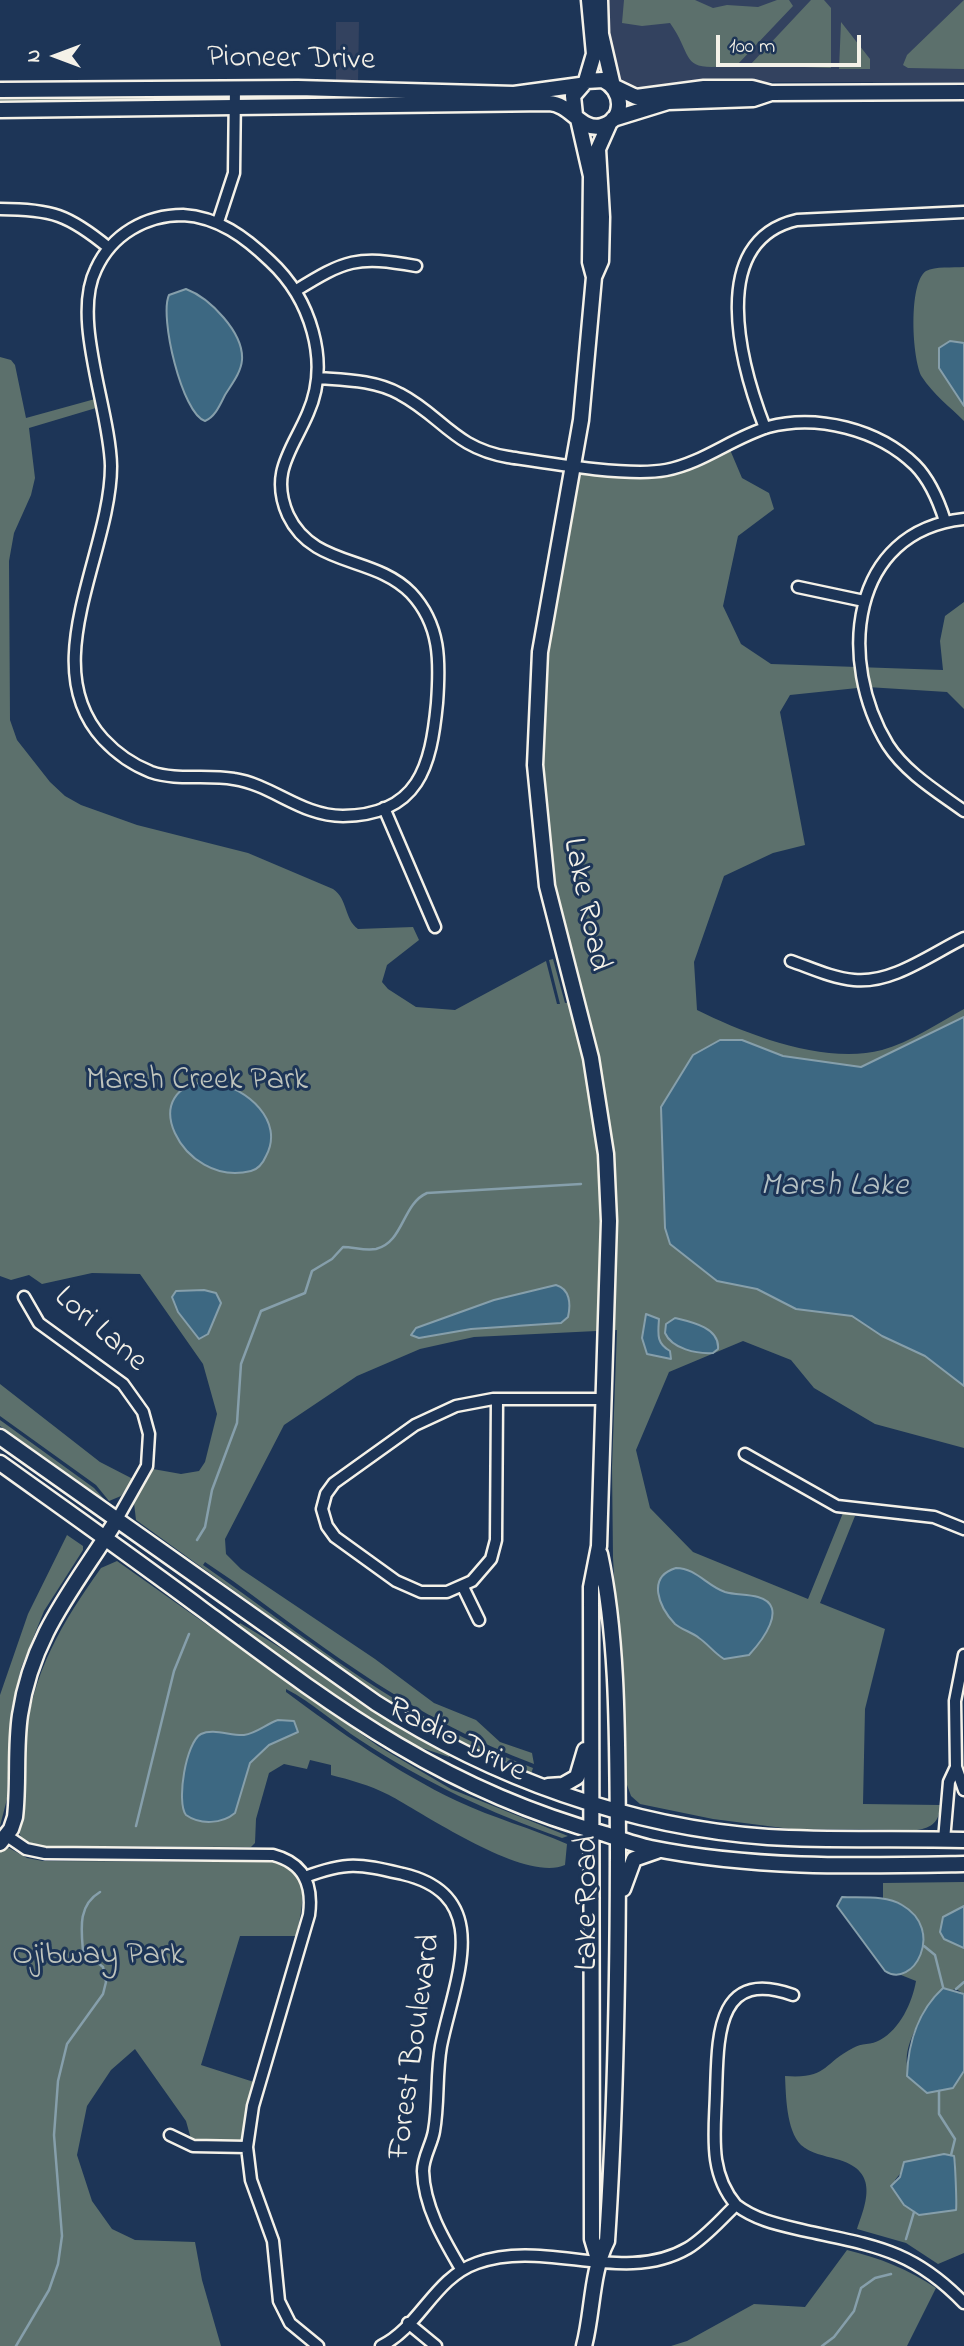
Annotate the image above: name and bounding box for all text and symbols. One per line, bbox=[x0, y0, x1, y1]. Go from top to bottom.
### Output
north arrow bbox=[21, 21, 91, 91]
scale bar bbox=[719, 21, 864, 65]
text: 100 m bbox=[729, 32, 775, 62]
street label: Pioneer Drive bbox=[207, 40, 375, 82]
text: N bbox=[21, 50, 48, 62]
street label: Lake Road bbox=[551, 835, 617, 975]
park label: Marsh Creek Park bbox=[86, 1064, 308, 1102]
water label: Marsh Lake bbox=[760, 1169, 908, 1209]
street label: Lori Lane bbox=[44, 1280, 154, 1382]
street label: Radio Drive bbox=[380, 1691, 532, 1793]
street label: Lake Road bbox=[571, 1835, 609, 1971]
street label: Forest Boulevard bbox=[382, 1932, 452, 2162]
park label: Ojibway Park bbox=[12, 1939, 184, 1977]

